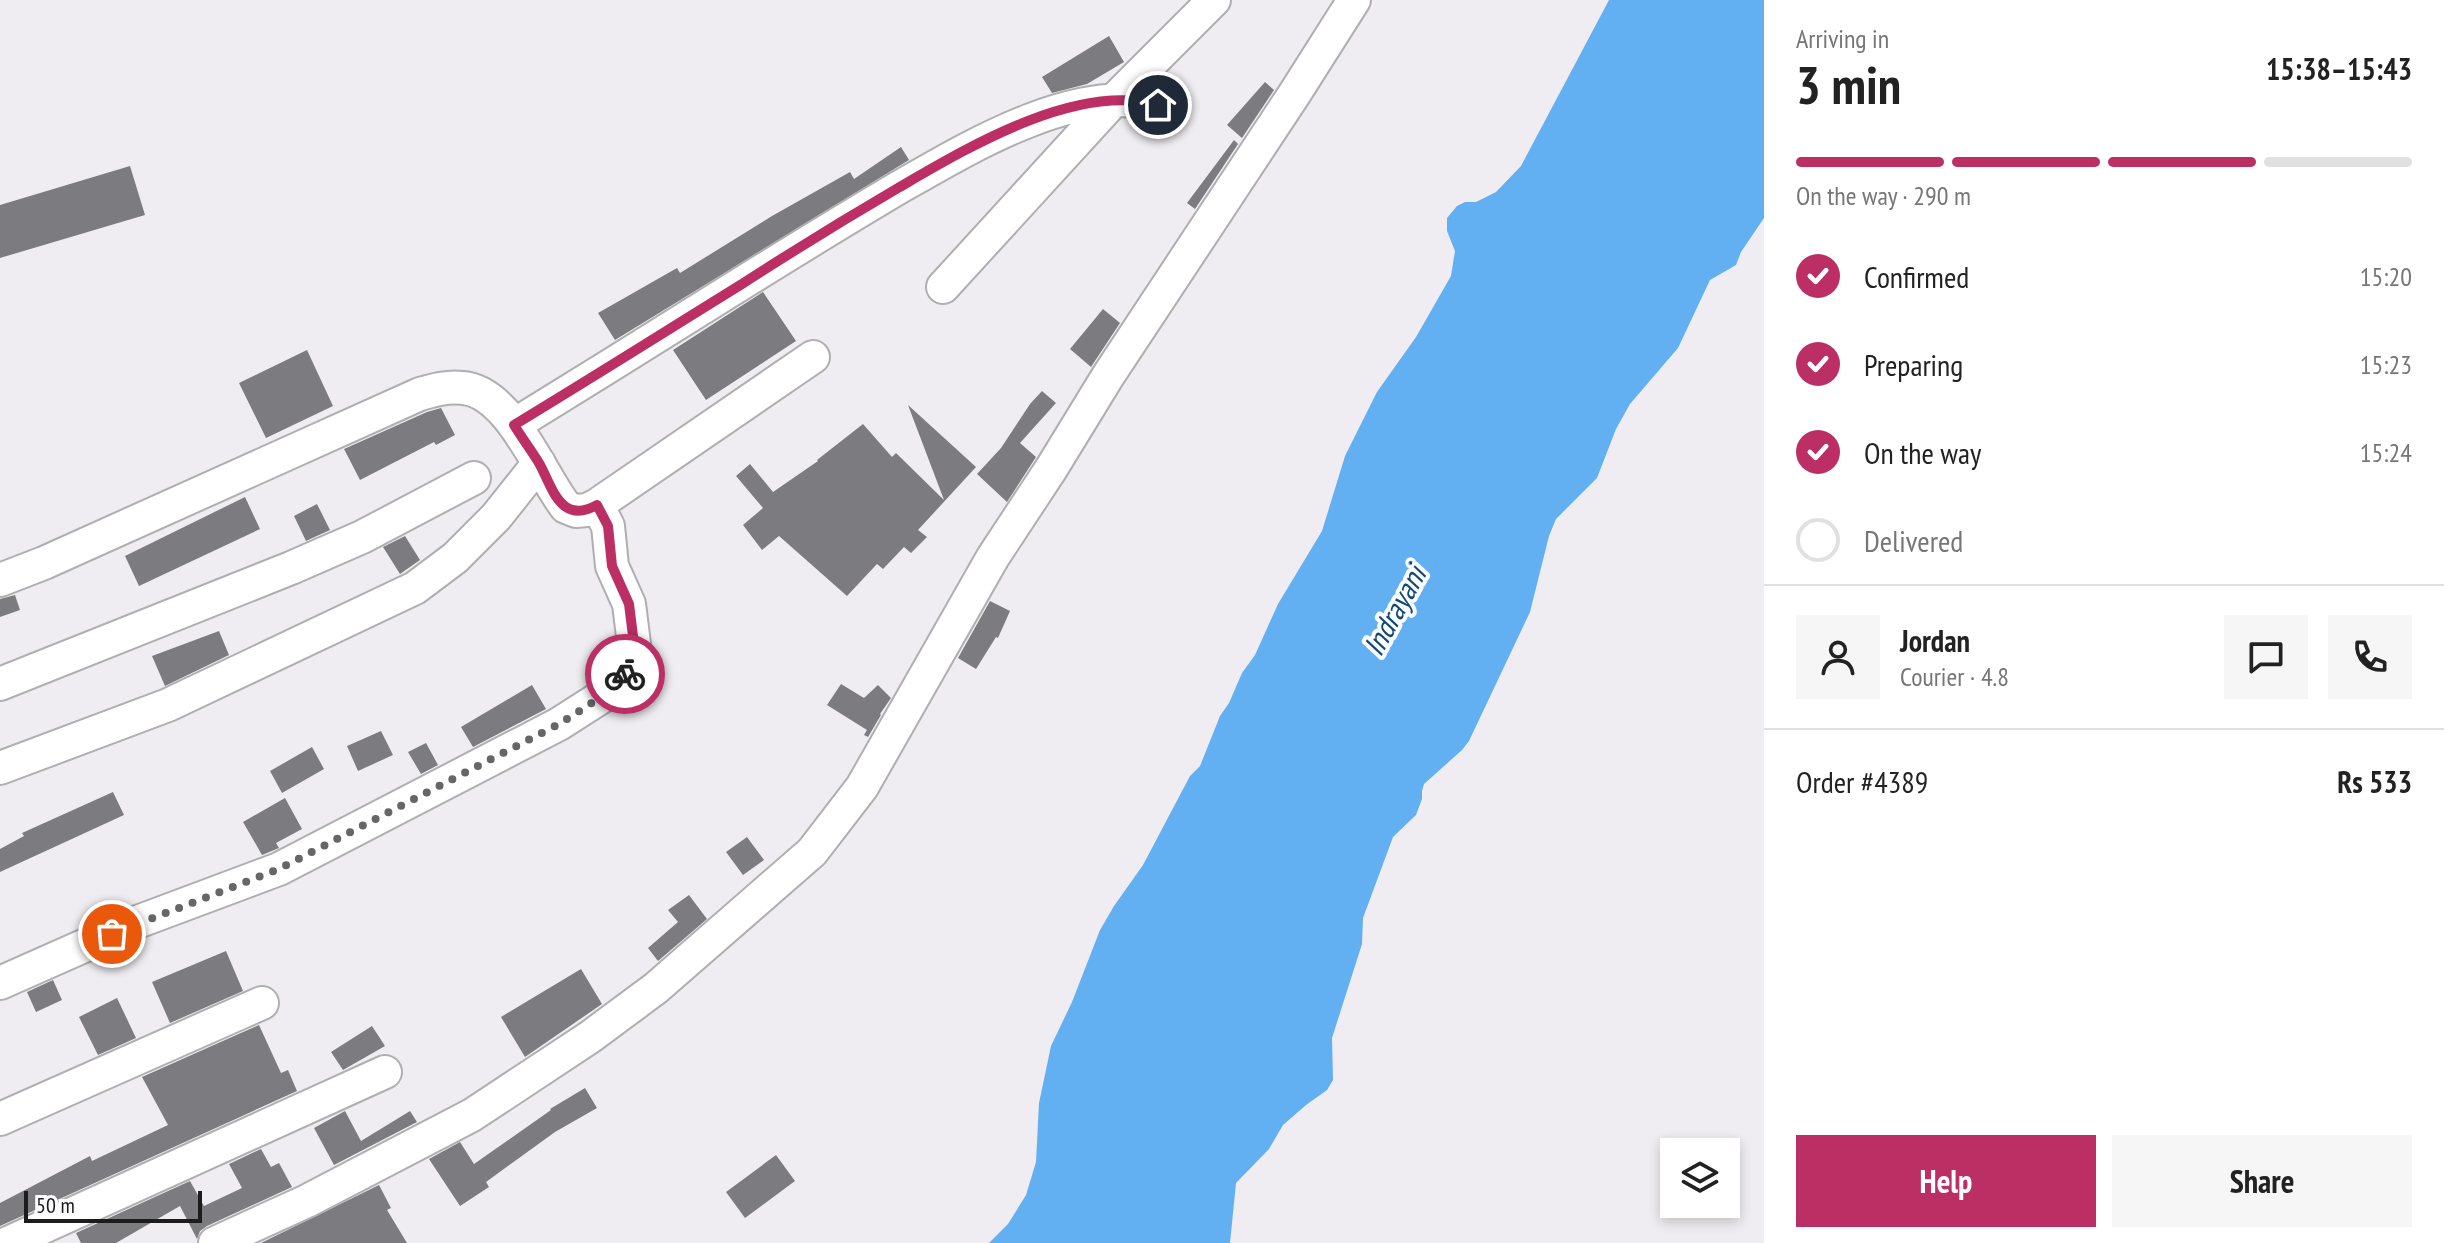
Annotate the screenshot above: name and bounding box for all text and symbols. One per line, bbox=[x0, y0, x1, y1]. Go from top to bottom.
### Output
text: Arriving in bbox=[1796, 22, 1889, 55]
text: 15:38–15:43 bbox=[2266, 49, 2412, 88]
text: 3 min bbox=[1796, 51, 1901, 118]
pin bbox=[1124, 71, 1192, 139]
icon: home bbox=[1136, 83, 1180, 127]
text: On the way · 290 m bbox=[1796, 179, 1971, 212]
icon: check bbox=[1796, 254, 1840, 298]
text: Confirmed bbox=[1864, 257, 1969, 296]
text: 15:20 bbox=[2360, 260, 2412, 293]
icon: check bbox=[1796, 342, 1840, 386]
text: Preparing bbox=[1864, 345, 1963, 384]
text: 15:23 bbox=[2360, 348, 2412, 381]
icon: check bbox=[1796, 430, 1840, 474]
text: On the way bbox=[1864, 433, 1981, 472]
text: 15:24 bbox=[2360, 436, 2412, 469]
text: Delivered bbox=[1864, 521, 1963, 560]
water label: Indrayani bbox=[1353, 556, 1436, 662]
button: person bbox=[1796, 615, 1880, 699]
button: chat bbox=[2224, 615, 2308, 699]
button: phone bbox=[2328, 615, 2412, 699]
text: Jordan bbox=[1900, 621, 1970, 660]
courier bbox=[585, 634, 665, 714]
icon: bike bbox=[603, 652, 647, 696]
text: Courier · 4.8 bbox=[1900, 660, 2009, 693]
text: Order #4389 bbox=[1796, 762, 1928, 801]
text: Rs 533 bbox=[2337, 762, 2412, 801]
pin bbox=[78, 900, 146, 968]
icon: bag bbox=[90, 912, 134, 956]
button: Help bbox=[1796, 1135, 2096, 1227]
button: Share bbox=[2112, 1135, 2412, 1227]
map controls bbox=[1660, 1138, 1740, 1218]
button: layers bbox=[1660, 1138, 1740, 1218]
scale bar bbox=[24, 1187, 202, 1223]
text: 50 m bbox=[36, 1191, 75, 1219]

